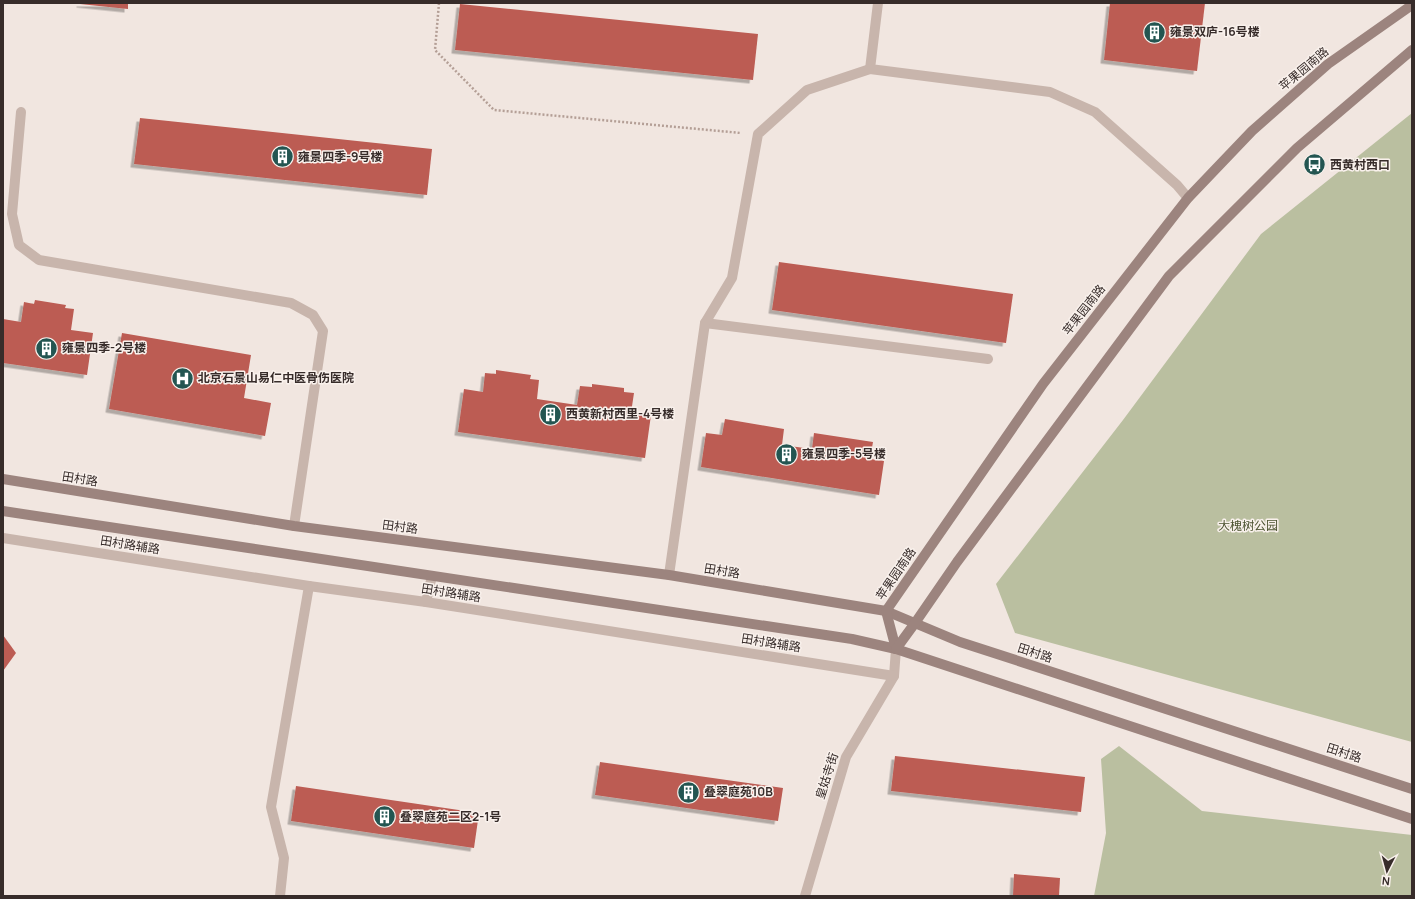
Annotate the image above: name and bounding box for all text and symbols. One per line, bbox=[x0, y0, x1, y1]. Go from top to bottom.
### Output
building icon: 雍景双庐-16号楼 bbox=[1141, 19, 1167, 45]
place label: 雍景双庐-16号楼 bbox=[1170, 23, 1260, 40]
street label: 苹果园南路 bbox=[1275, 43, 1332, 94]
building icon: 雍景四季-9号楼 bbox=[270, 144, 296, 170]
place label: 雍景四季-9号楼 bbox=[298, 148, 383, 165]
bus stop icon: 西黄村西口 bbox=[1302, 152, 1328, 178]
place label: 西黄村西口 bbox=[1330, 156, 1390, 173]
street label: 苹果园南路 bbox=[1058, 281, 1109, 339]
building icon: 雍景四季-2号楼 bbox=[34, 335, 60, 361]
place label: 雍景四季-2号楼 bbox=[62, 339, 146, 356]
hospital icon: 北京石景山易仁中医骨伤医院 bbox=[169, 365, 195, 391]
place label: 北京石景山易仁中医骨伤医院 bbox=[198, 369, 354, 386]
building icon: 西黄新村西里-4号楼 bbox=[538, 401, 564, 427]
place label: 西黄新村西里-4号楼 bbox=[566, 405, 674, 422]
building icon: 雍景四季-5号楼 bbox=[774, 441, 800, 467]
place label: 雍景四季-5号楼 bbox=[802, 445, 886, 462]
street label: 田村路 bbox=[61, 467, 99, 490]
street label: 田村路 bbox=[381, 516, 419, 537]
park label: 大槐树公园 bbox=[1218, 517, 1278, 534]
street label: 田村路辅路 bbox=[99, 531, 161, 558]
street label: 苹果园南路 bbox=[872, 544, 919, 603]
street label: 田村路 bbox=[703, 559, 741, 582]
street label: 田村路辅路 bbox=[420, 579, 482, 606]
street label: 田村路辅路 bbox=[740, 629, 802, 656]
street label: 田村路 bbox=[1015, 639, 1055, 666]
street label: 田村路 bbox=[1324, 739, 1364, 766]
street label: 皇姑寺街 bbox=[811, 750, 842, 801]
building icon: 叠翠庭苑10B bbox=[676, 779, 702, 805]
place label: 叠翠庭苑10B bbox=[704, 783, 773, 800]
building icon: 叠翠庭苑二区2-1号 bbox=[372, 804, 398, 830]
place label: 叠翠庭苑二区2-1号 bbox=[400, 808, 501, 825]
north arrow bbox=[1367, 851, 1407, 891]
text: N bbox=[1381, 874, 1391, 889]

